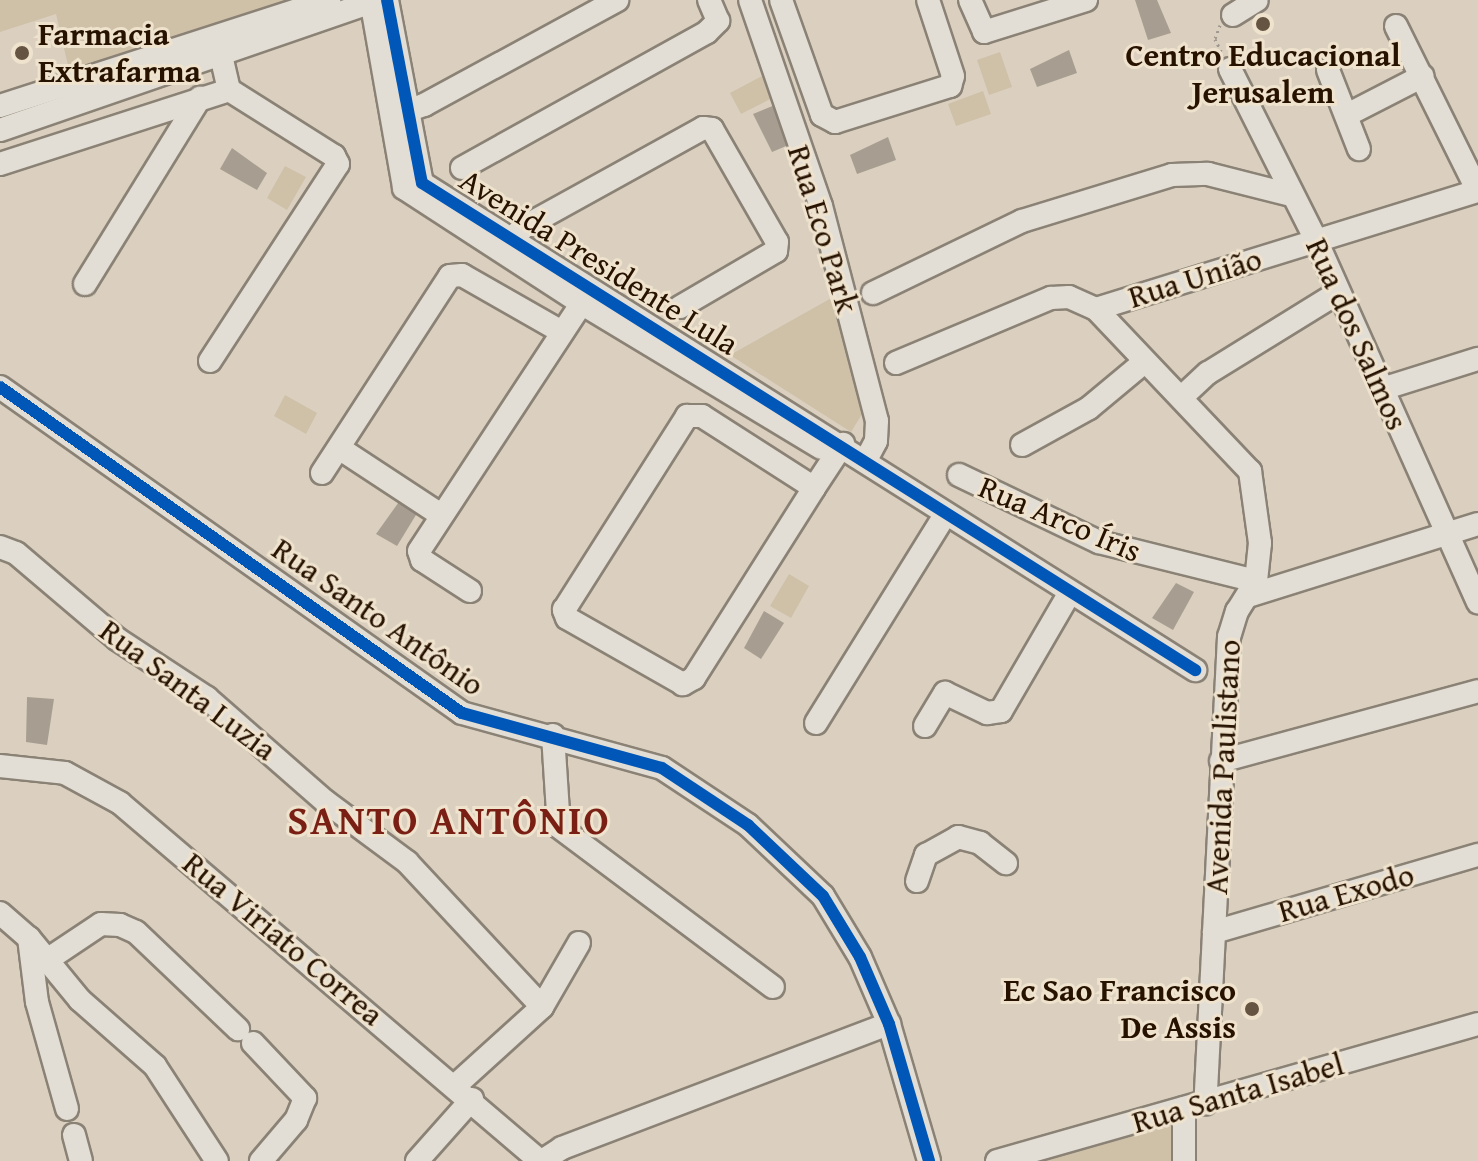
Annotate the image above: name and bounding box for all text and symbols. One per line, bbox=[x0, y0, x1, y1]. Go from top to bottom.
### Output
marker: Centro Educacional Jerusalem bbox=[1254, 15, 1272, 33]
place label: Farmacia Extrafarma bbox=[38, 16, 201, 91]
place label: Centro Educacional Jerusalem bbox=[1125, 37, 1401, 112]
marker: Farmacia Extrafarma bbox=[13, 44, 31, 62]
street label: Rua Eco Park bbox=[779, 140, 867, 318]
street label: Avenida Presidente Lula bbox=[453, 161, 745, 363]
street label: Rua dos Salmos bbox=[1298, 232, 1416, 436]
street label: Rua União bbox=[1124, 240, 1266, 316]
street label: Rua Arco Íris bbox=[973, 468, 1147, 570]
street label: Rua Santo Antônio bbox=[265, 530, 491, 704]
street label: Rua Santa Luzia bbox=[92, 611, 284, 769]
street label: Avenida Paulistano bbox=[1197, 639, 1249, 895]
district label: SANTO ANTÔNIO bbox=[287, 796, 611, 844]
street label: Rua Viriato Correa bbox=[175, 844, 391, 1034]
street label: Rua Exodo bbox=[1274, 855, 1418, 931]
place label: Ec Sao Francisco De Assis bbox=[1003, 972, 1236, 1047]
marker: Ec Sao Francisco De Assis bbox=[1243, 1000, 1261, 1018]
street label: Rua Santa Isabel bbox=[1128, 1044, 1348, 1142]

